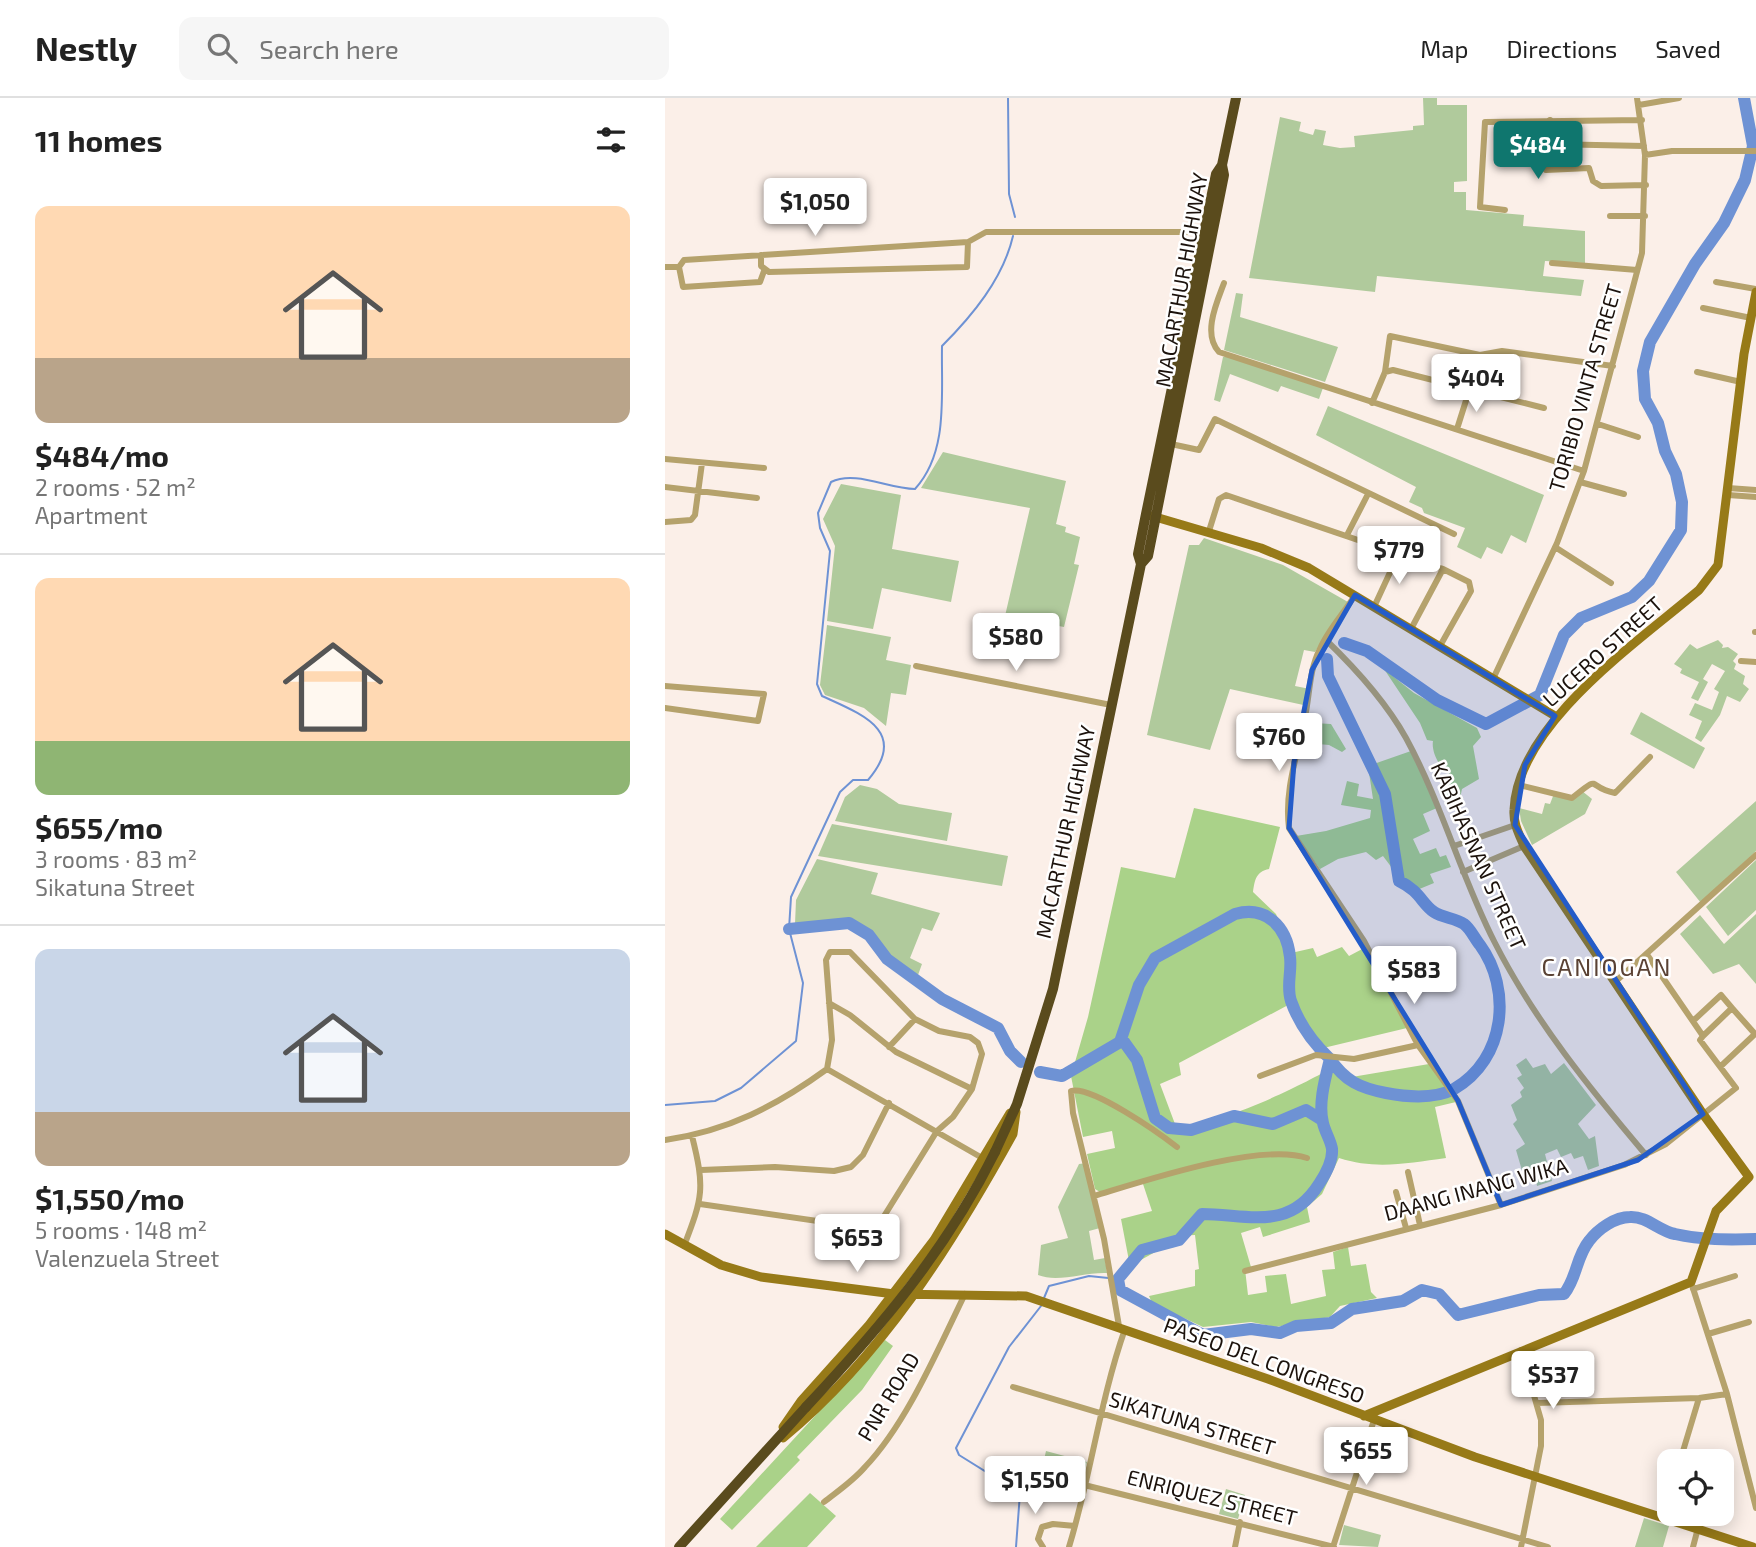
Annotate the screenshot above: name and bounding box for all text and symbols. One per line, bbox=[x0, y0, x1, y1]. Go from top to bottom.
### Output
search box bbox=[179, 17, 669, 80]
text: Nestly bbox=[35, 28, 137, 68]
icon: search bbox=[203, 29, 241, 67]
text: Search here bbox=[259, 33, 399, 64]
text: Map bbox=[1420, 34, 1468, 63]
text: Directions bbox=[1506, 34, 1617, 63]
text: Saved bbox=[1655, 34, 1721, 63]
icon: filters bbox=[592, 121, 630, 159]
text: 11 homes bbox=[35, 122, 162, 158]
pin: $484 bbox=[1497, 122, 1579, 181]
text: $484 bbox=[1510, 130, 1566, 158]
street label: MACARTHUR HIGHWAY bbox=[1149, 171, 1212, 389]
pin: $1,050 bbox=[758, 178, 872, 238]
text: $1,050 bbox=[780, 187, 850, 215]
icon: home bbox=[270, 252, 396, 378]
street label: TORIBIO VINTA STREET bbox=[1543, 281, 1626, 494]
pin: $404 bbox=[1435, 354, 1517, 414]
text: $404 bbox=[1447, 363, 1505, 391]
text: $484/mo bbox=[35, 437, 169, 473]
text: 2 rooms · 52 m² bbox=[35, 473, 196, 501]
text: Apartment bbox=[35, 501, 148, 529]
pin: $779 bbox=[1358, 526, 1440, 586]
text: $779 bbox=[1373, 535, 1425, 563]
street label: LUCERO STREET bbox=[1537, 591, 1667, 711]
pin: $580 bbox=[975, 614, 1057, 673]
text: $580 bbox=[989, 622, 1043, 650]
icon: home bbox=[270, 624, 396, 750]
pin: $760 bbox=[1238, 714, 1320, 773]
text: $760 bbox=[1252, 722, 1306, 750]
street label: MACARTHUR HIGHWAY bbox=[1030, 723, 1099, 940]
street label: KABIHASNAN STREET bbox=[1427, 758, 1532, 953]
text: $655/mo bbox=[35, 809, 163, 845]
text: 3 rooms · 83 m² bbox=[35, 845, 197, 873]
text: Sikatuna Street bbox=[35, 873, 195, 901]
pin: $583 bbox=[1373, 946, 1455, 1006]
district label: CANIOGAN bbox=[1542, 952, 1672, 981]
text: $583 bbox=[1387, 955, 1441, 983]
icon: home bbox=[270, 995, 396, 1121]
street label: DAANG INANG WIKA bbox=[1381, 1152, 1570, 1225]
text: $1,550/mo bbox=[35, 1180, 184, 1216]
pin: $653 bbox=[816, 1214, 898, 1274]
text: 5 rooms · 148 m² bbox=[35, 1216, 207, 1244]
text: $653 bbox=[831, 1223, 883, 1251]
text: Valenzuela Street bbox=[35, 1244, 219, 1272]
street label: PASEO DEL CONGRESO bbox=[1161, 1312, 1368, 1408]
street label: PNR ROAD bbox=[852, 1347, 924, 1445]
pin: $537 bbox=[1512, 1352, 1594, 1411]
text: $537 bbox=[1527, 1360, 1579, 1388]
street label: SIKATUNA STREET bbox=[1106, 1385, 1279, 1460]
pin: $655 bbox=[1325, 1428, 1407, 1487]
text: $655 bbox=[1340, 1436, 1392, 1464]
map controls bbox=[1657, 1449, 1734, 1526]
button: locate bbox=[1657, 1449, 1734, 1526]
pin: $1,550 bbox=[978, 1456, 1092, 1516]
street label: ENRIQUEZ STREET bbox=[1125, 1463, 1300, 1531]
text: $1,550 bbox=[1001, 1465, 1069, 1493]

